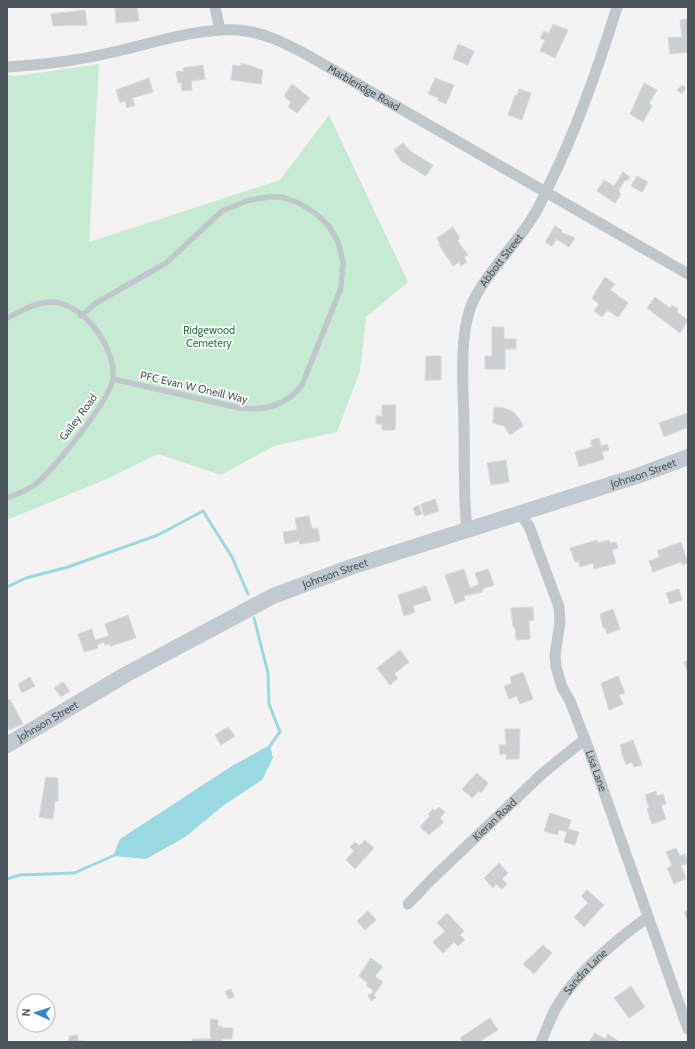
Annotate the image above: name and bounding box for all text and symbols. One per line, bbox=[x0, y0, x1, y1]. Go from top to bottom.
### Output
street label: Marbleridge Road bbox=[325, 61, 403, 114]
street label: Abbott Street bbox=[476, 231, 526, 289]
park label: Ridgewood Cemetery bbox=[183, 323, 235, 350]
street label: PFC Evan W Oneill Way bbox=[139, 368, 250, 406]
street label: Gailey Road bbox=[56, 391, 100, 443]
street label: Johnson Street bbox=[608, 455, 678, 491]
street label: Johnson Street bbox=[299, 555, 370, 592]
street label: Johnson Street bbox=[14, 697, 81, 745]
street label: Lisa Lane bbox=[583, 748, 610, 794]
street label: Kieran Road bbox=[469, 795, 519, 844]
street label: Sandra Lane bbox=[560, 945, 610, 997]
north arrow bbox=[16, 993, 56, 1033]
text: N bbox=[19, 1008, 33, 1017]

